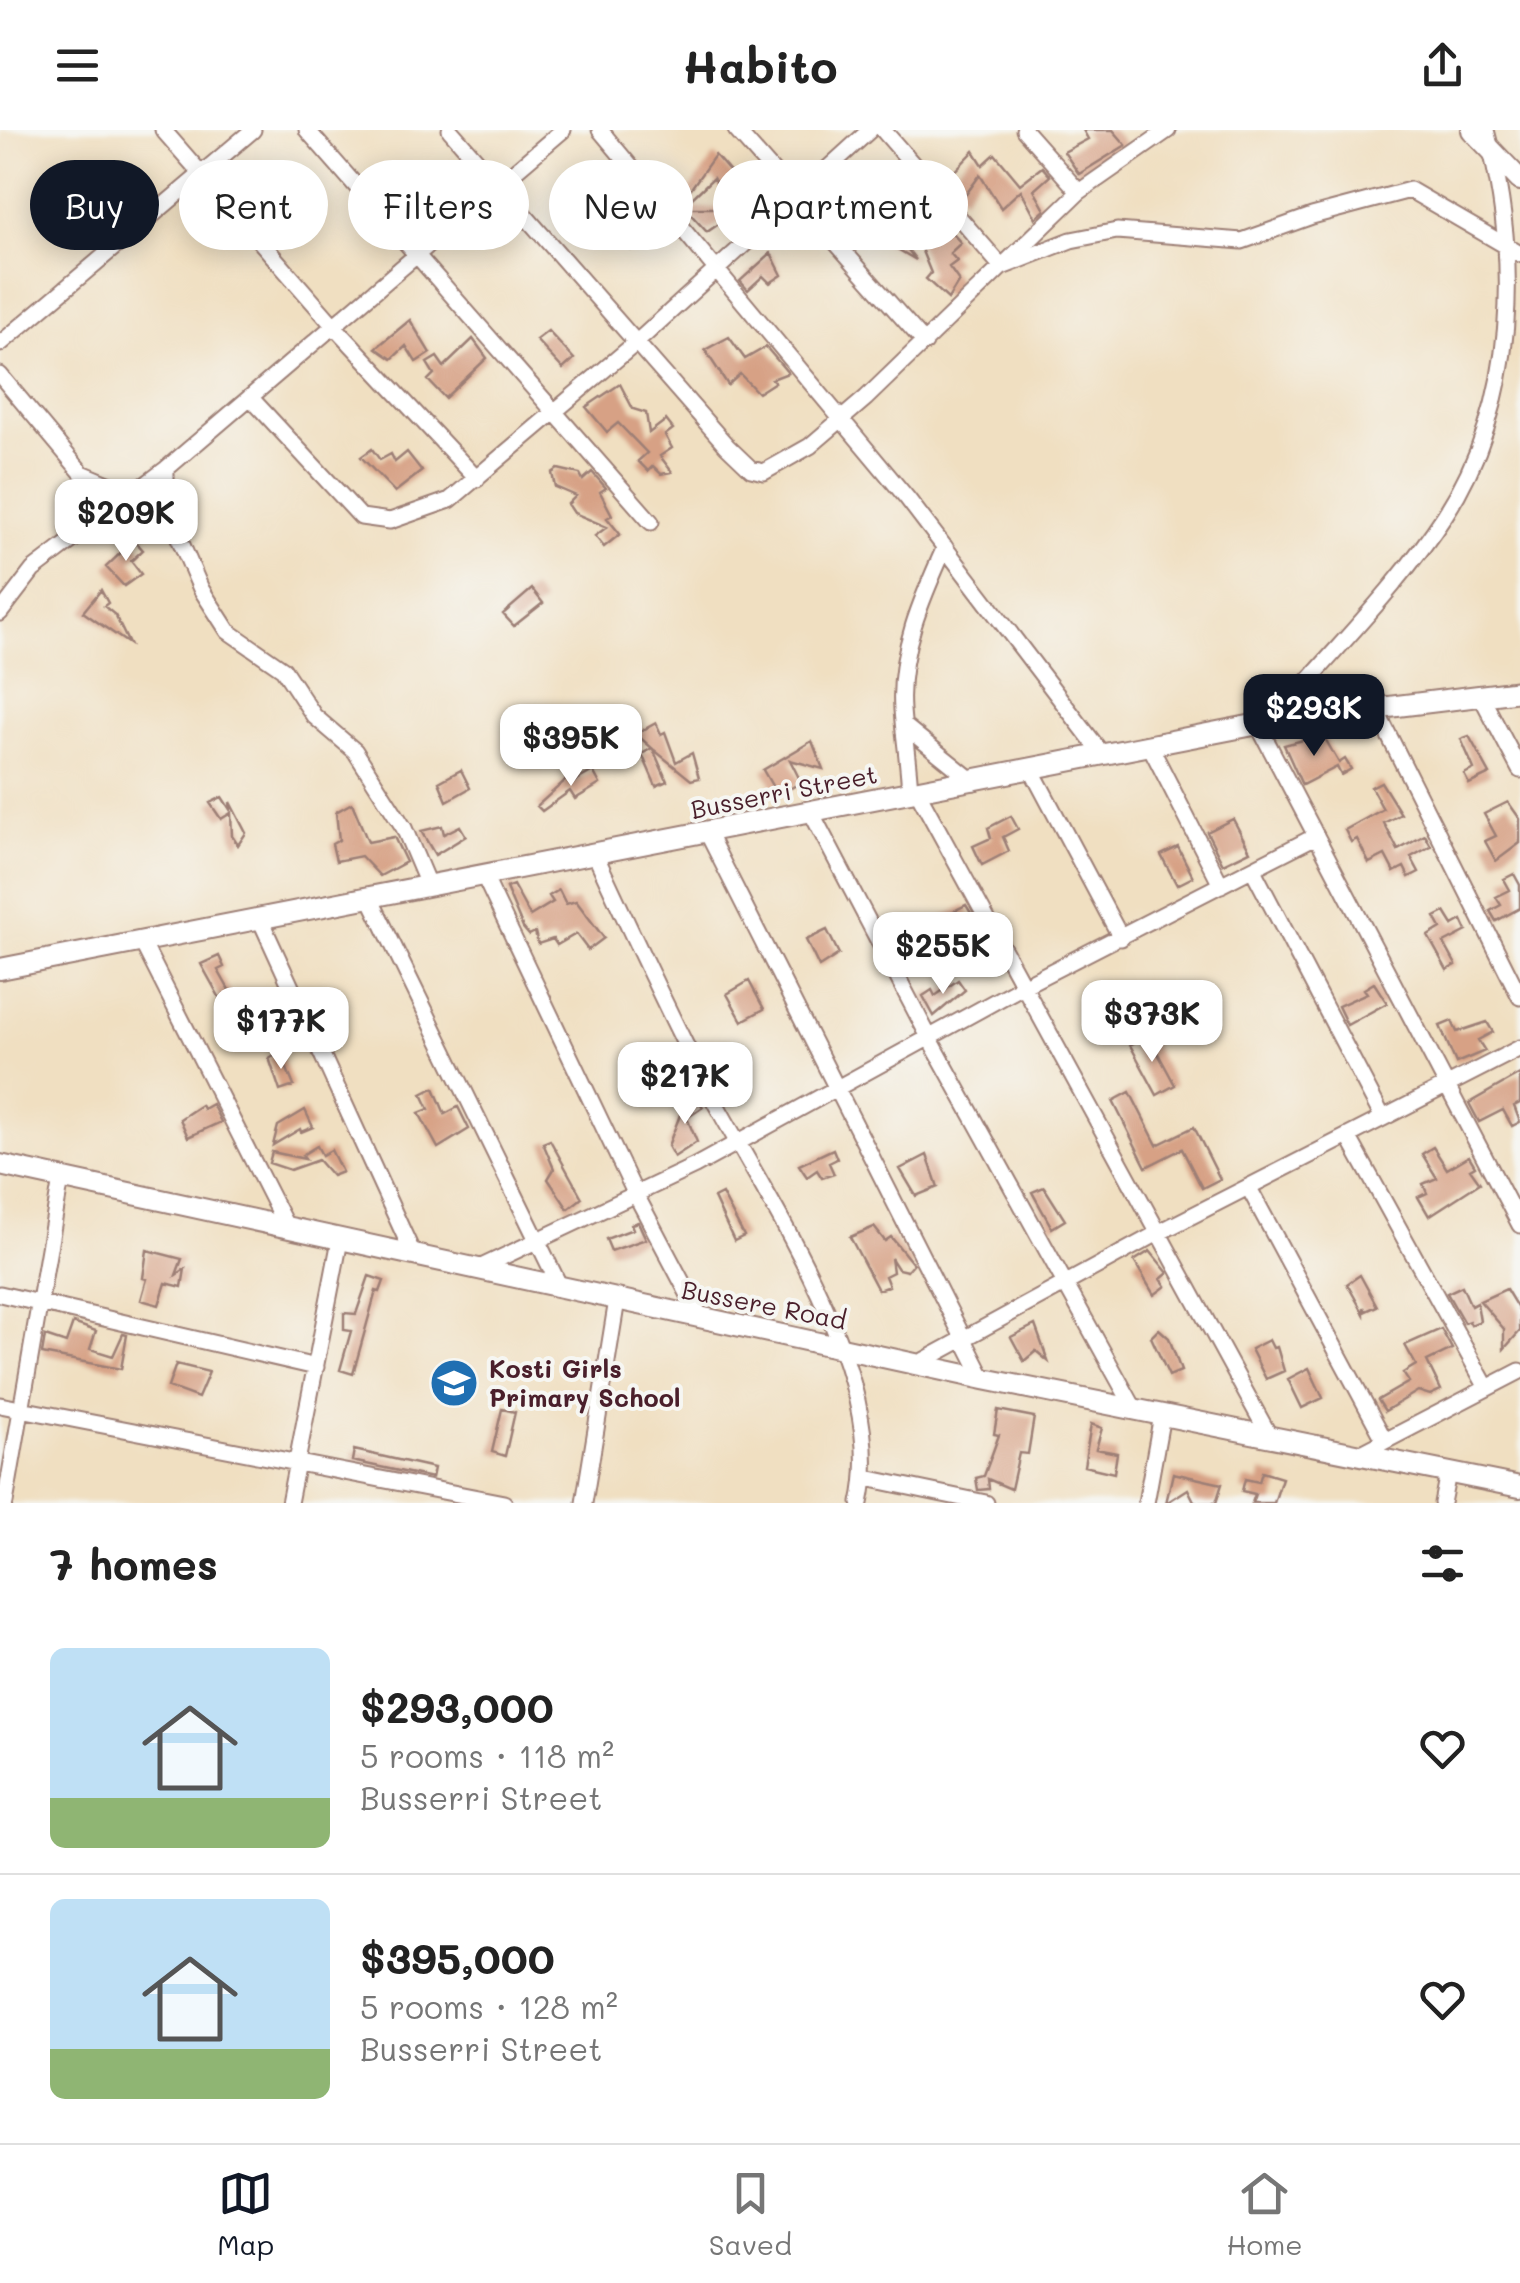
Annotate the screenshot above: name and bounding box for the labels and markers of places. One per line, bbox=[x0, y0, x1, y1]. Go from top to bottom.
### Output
pin: $209K bbox=[56, 479, 196, 564]
pin: $293K bbox=[1244, 674, 1384, 759]
pin: $395K bbox=[501, 704, 641, 789]
pin: $255K bbox=[873, 912, 1013, 997]
pin: $373K bbox=[1082, 980, 1222, 1065]
pin: $177K bbox=[211, 987, 351, 1072]
pin: $217K bbox=[615, 1042, 755, 1127]
place label: Kosti Girls Primary School bbox=[489, 1352, 681, 1414]
school or university icon: Kosti Girls Primary School bbox=[428, 1357, 480, 1409]

